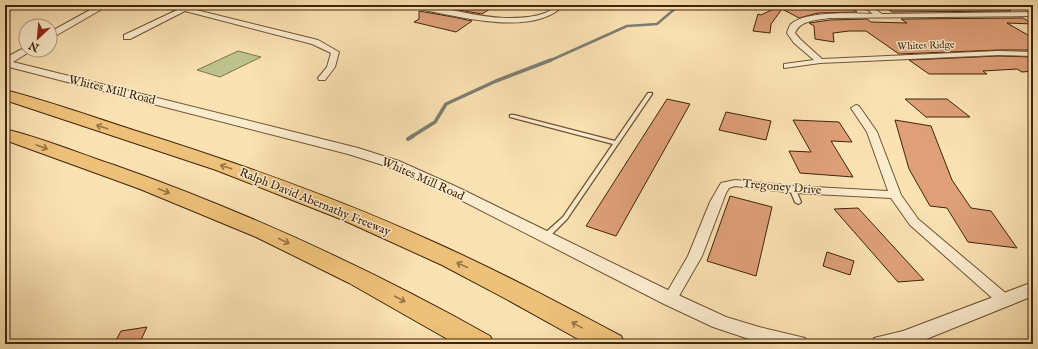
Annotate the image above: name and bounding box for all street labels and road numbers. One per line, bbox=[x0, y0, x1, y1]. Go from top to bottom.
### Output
street label: Whites Ridge bbox=[897, 38, 955, 53]
street label: Whites Mill Road bbox=[67, 72, 157, 108]
street label: Whites Mill Road bbox=[379, 154, 467, 204]
street label: Ralph David Abernathy Freeway bbox=[237, 165, 393, 240]
street label: Tregoney Drive bbox=[742, 176, 822, 198]

